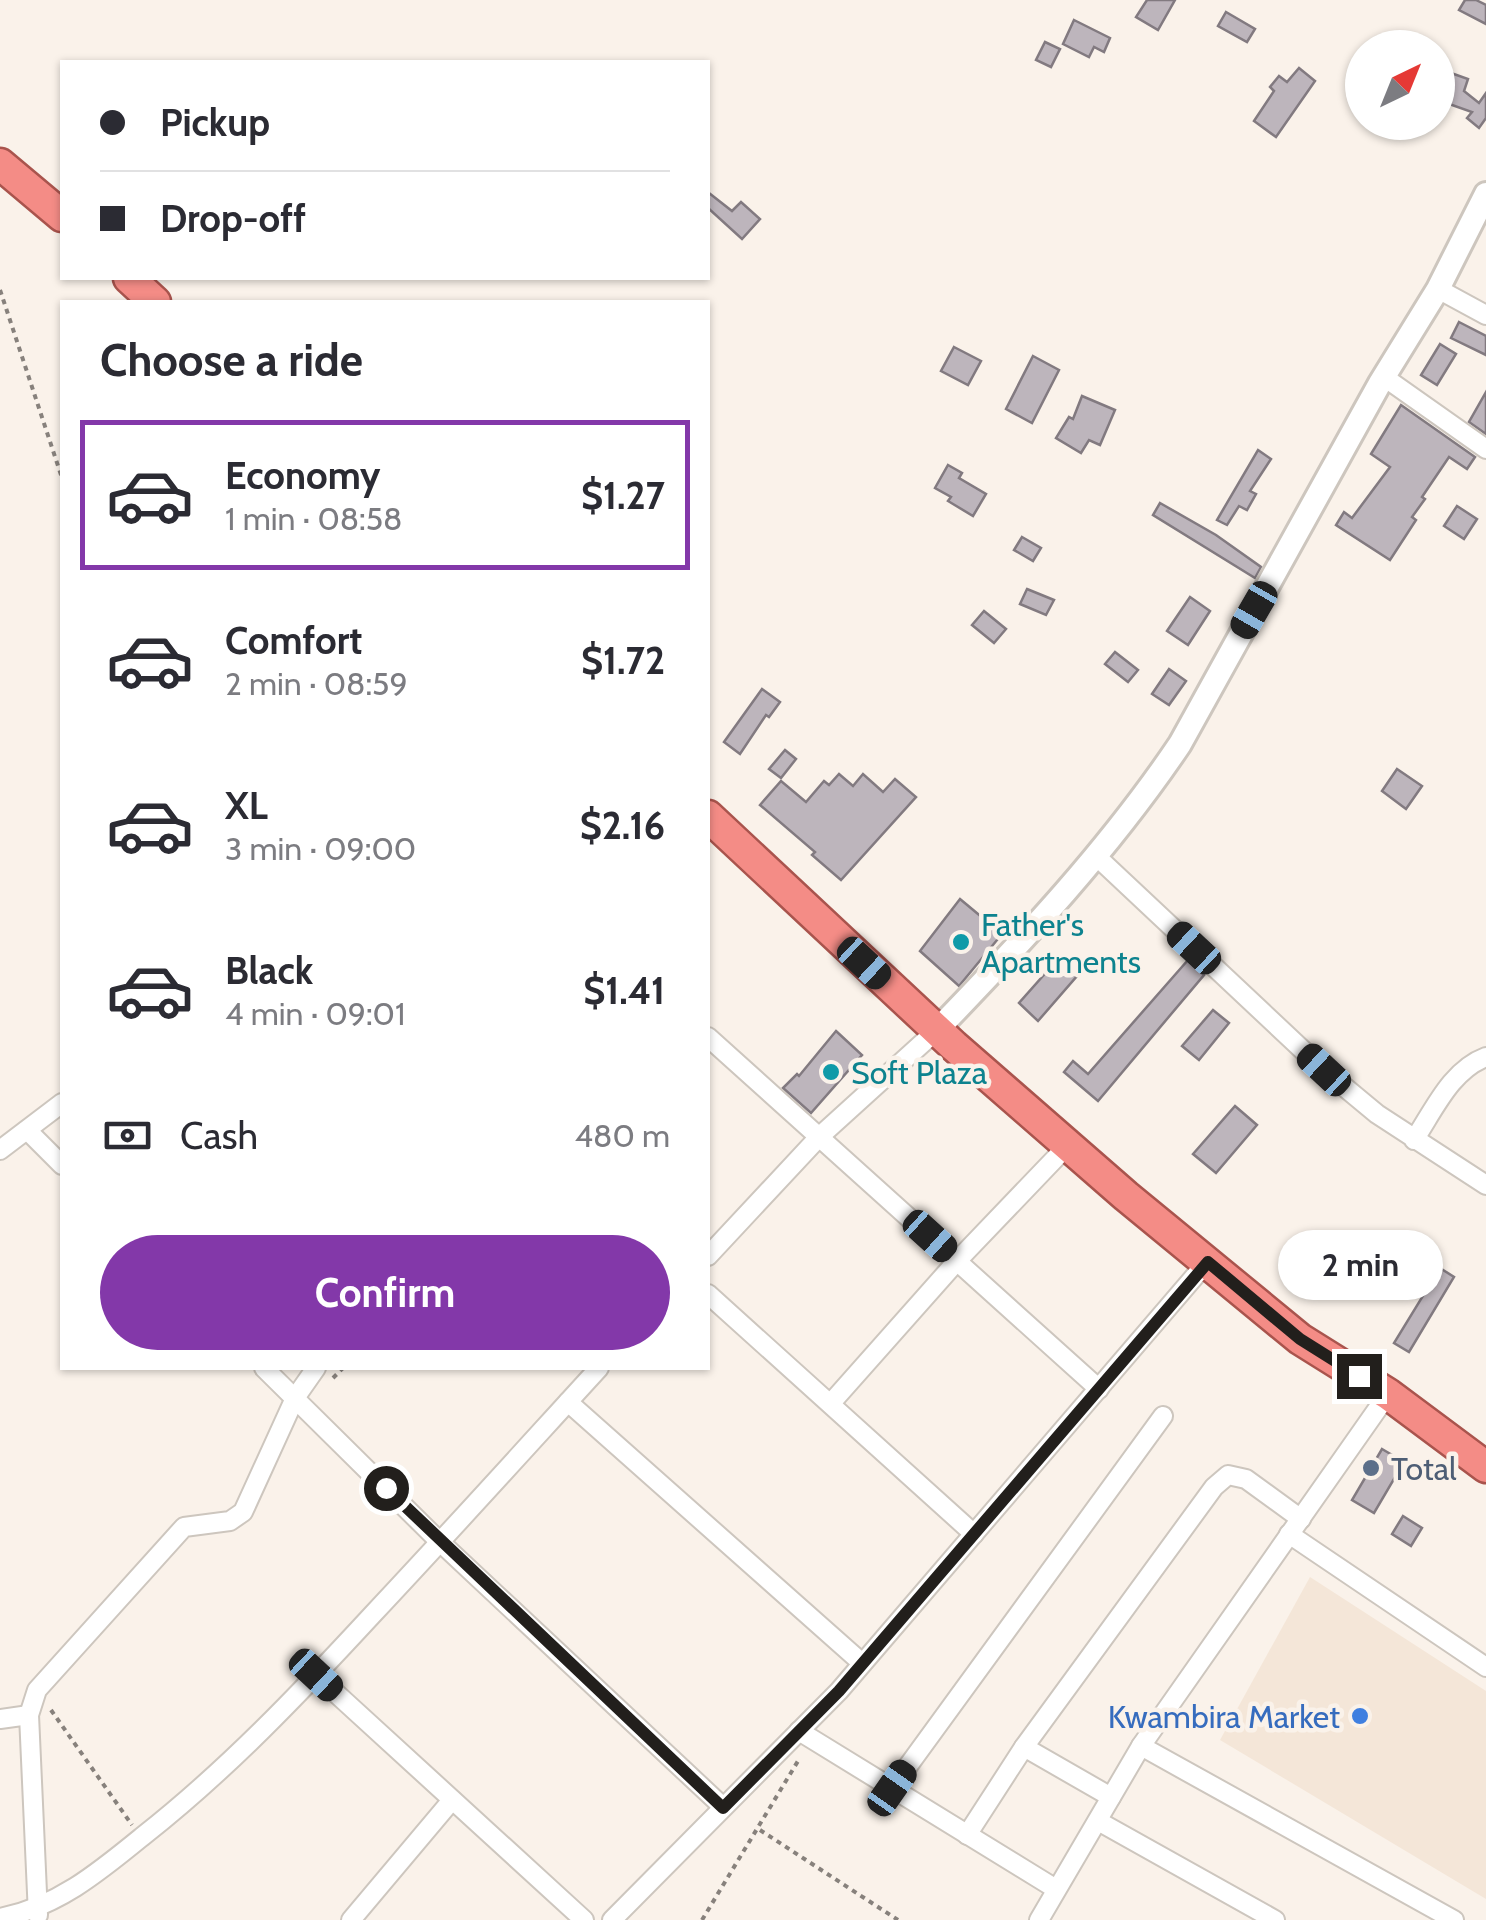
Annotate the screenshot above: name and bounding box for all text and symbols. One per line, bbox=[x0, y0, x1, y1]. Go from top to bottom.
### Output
north arrow bbox=[1345, 30, 1455, 140]
map controls bbox=[1345, 30, 1455, 140]
text: Pickup bbox=[160, 99, 270, 146]
text: Drop-off bbox=[160, 195, 306, 242]
text: Choose a ride bbox=[100, 333, 363, 387]
icon: car bbox=[105, 450, 195, 540]
text: Economy bbox=[225, 452, 380, 499]
text: $1.27 bbox=[581, 472, 665, 519]
text: 1 min · 08:58 bbox=[225, 499, 402, 538]
car bbox=[1226, 577, 1282, 643]
icon: car bbox=[105, 615, 195, 705]
text: Comfort bbox=[225, 617, 362, 664]
text: $1.72 bbox=[581, 637, 665, 684]
text: 2 min · 08:59 bbox=[225, 664, 408, 703]
icon: car bbox=[105, 780, 195, 870]
text: XL bbox=[225, 782, 268, 829]
text: $2.16 bbox=[580, 802, 665, 849]
text: 3 min · 09:00 bbox=[225, 829, 416, 868]
place label: Father's Apartments bbox=[981, 905, 1141, 981]
car bbox=[1162, 917, 1226, 979]
marker: Father's Apartments bbox=[950, 931, 972, 953]
car bbox=[832, 932, 896, 994]
icon: car bbox=[105, 945, 195, 1035]
text: Black bbox=[225, 947, 313, 994]
text: $1.41 bbox=[583, 967, 665, 1014]
text: 4 min · 09:01 bbox=[225, 994, 405, 1033]
car bbox=[1292, 1039, 1356, 1101]
place label: Soft Plaza bbox=[851, 1053, 988, 1092]
marker: Soft Plaza bbox=[820, 1061, 842, 1083]
icon: cash bbox=[100, 1108, 155, 1163]
text: Cash bbox=[180, 1112, 258, 1159]
text: 480 m bbox=[575, 1116, 670, 1155]
car bbox=[898, 1205, 962, 1267]
callout: 2 min bbox=[1276, 1231, 1442, 1301]
button: Confirm bbox=[100, 1235, 670, 1350]
text: 2 min bbox=[1322, 1245, 1399, 1284]
route end bbox=[1337, 1354, 1382, 1399]
place label: Total bbox=[1391, 1449, 1457, 1488]
marker: Total bbox=[1360, 1457, 1382, 1479]
route start bbox=[364, 1466, 409, 1511]
car bbox=[284, 1644, 348, 1706]
place label: Kwambira Market bbox=[1108, 1697, 1340, 1736]
marker: Kwambira Market bbox=[1349, 1705, 1371, 1727]
car bbox=[863, 1755, 921, 1821]

